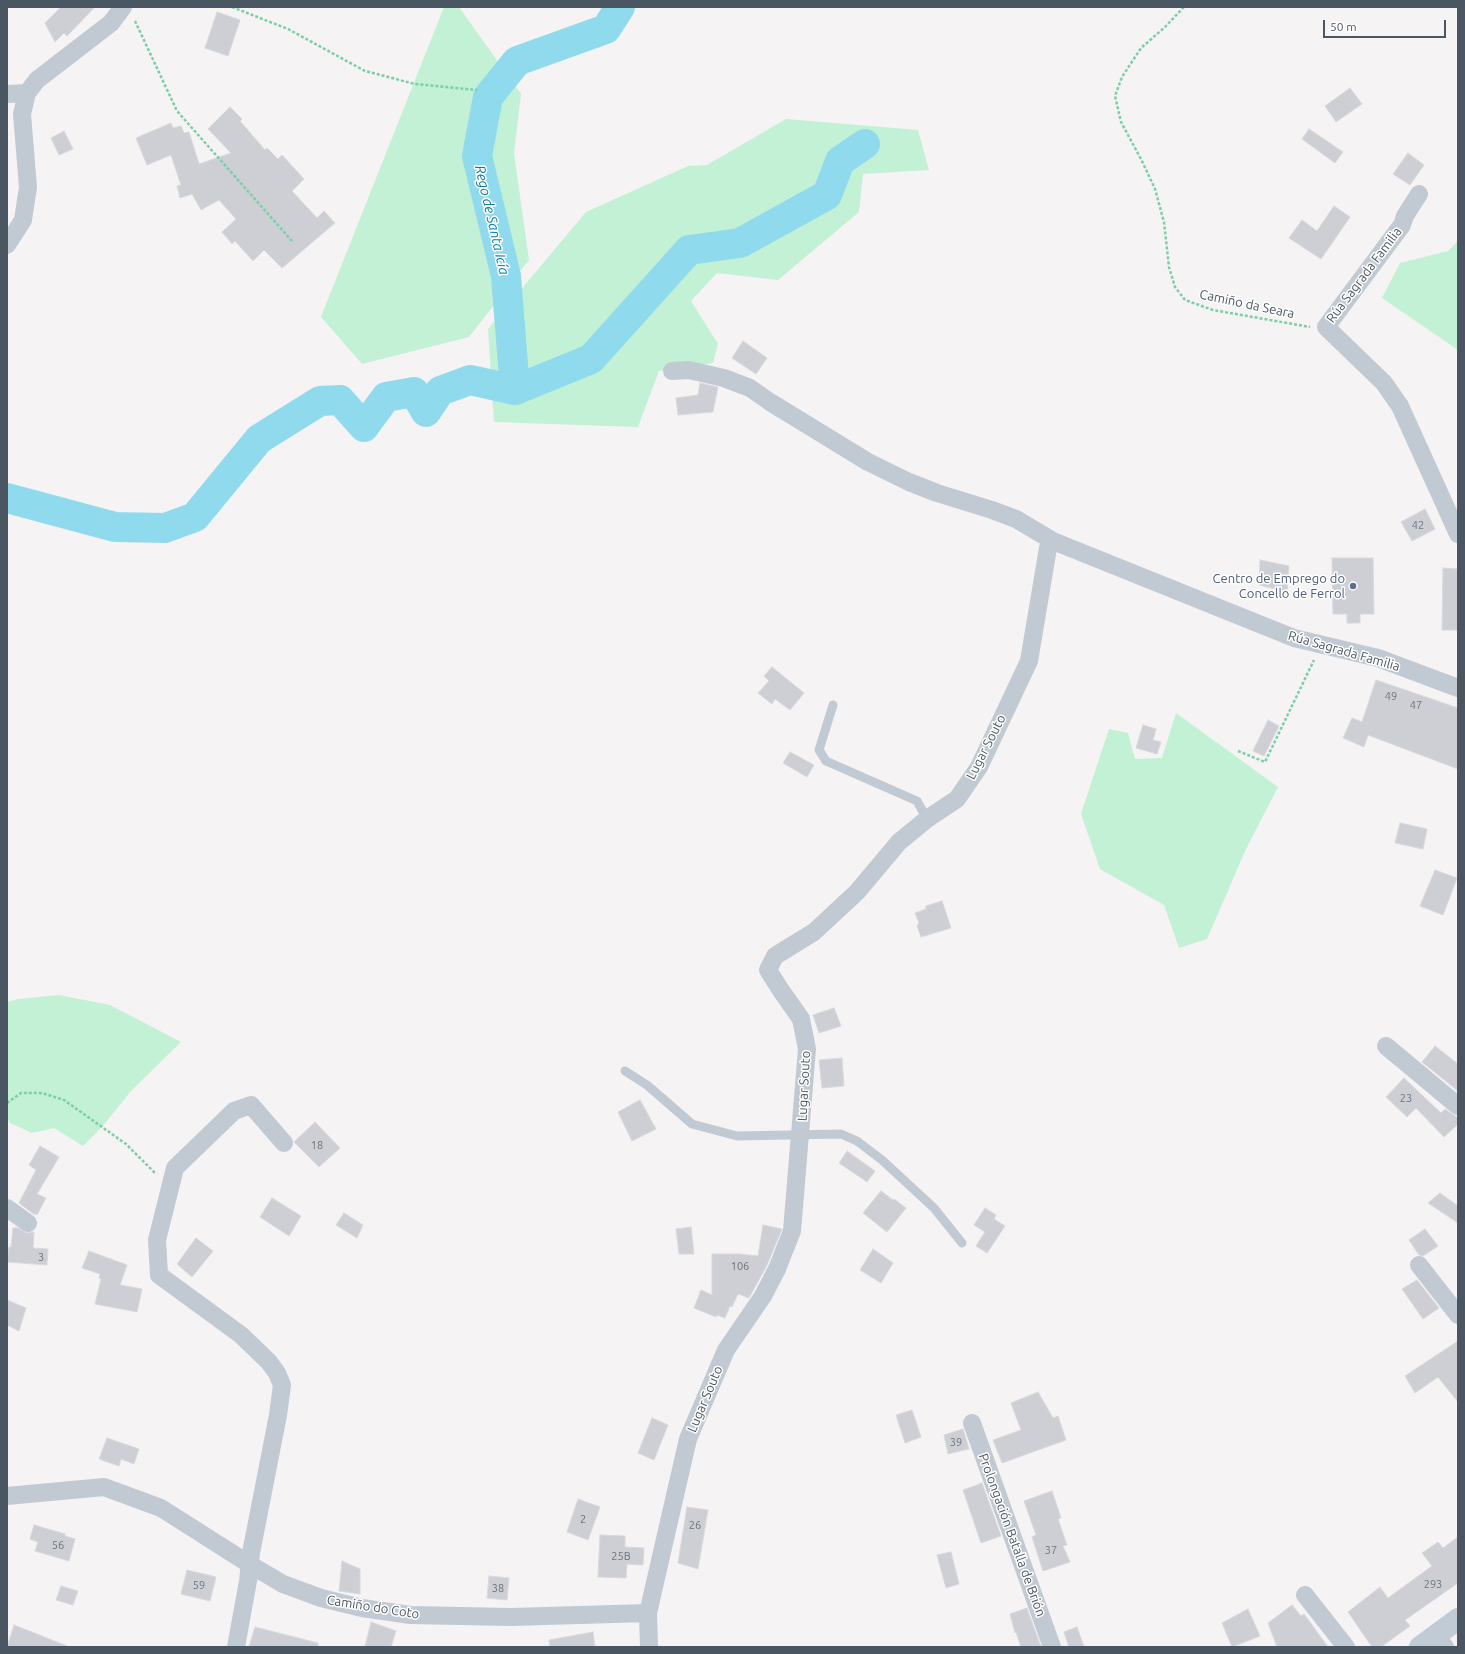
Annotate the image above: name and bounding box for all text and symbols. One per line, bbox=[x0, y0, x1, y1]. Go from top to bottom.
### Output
scale bar bbox=[1325, 12, 1448, 38]
text: 50 m bbox=[1330, 20, 1357, 33]
water label: Rego de Santa Icía bbox=[471, 164, 513, 276]
street label: Rúa Sagrada Familia bbox=[1323, 224, 1405, 326]
street label: Camiño da Seara bbox=[1198, 286, 1296, 322]
house number: 42 bbox=[1412, 518, 1424, 532]
place label: Centro de Emprego do Concello de Ferrol bbox=[1213, 571, 1345, 602]
marker: Centro de Emprego do Concello de Ferrol bbox=[1348, 581, 1358, 591]
street label: Rúa Sagrada Familia bbox=[1286, 628, 1402, 674]
house number: 49 bbox=[1385, 689, 1397, 703]
house number: 47 bbox=[1410, 698, 1422, 712]
street label: Lugar Souto bbox=[963, 712, 1009, 782]
street label: Lugar Souto bbox=[794, 1050, 814, 1122]
house number: 23 bbox=[1400, 1091, 1412, 1105]
house number: 18 bbox=[311, 1138, 323, 1152]
house number: 3 bbox=[38, 1250, 44, 1264]
house number: 106 bbox=[731, 1259, 749, 1273]
street label: Lugar Souto bbox=[684, 1363, 726, 1435]
house number: 39 bbox=[950, 1435, 962, 1449]
street label: Prolongación Batalla de Brión bbox=[975, 1451, 1049, 1619]
house number: 2 bbox=[580, 1512, 586, 1526]
house number: 26 bbox=[689, 1518, 701, 1532]
house number: 56 bbox=[52, 1538, 64, 1552]
house number: 37 bbox=[1045, 1543, 1057, 1557]
house number: 25B bbox=[611, 1549, 631, 1563]
house number: 293 bbox=[1424, 1577, 1442, 1591]
house number: 59 bbox=[193, 1578, 205, 1592]
house number: 38 bbox=[492, 1581, 504, 1595]
street label: Camiño do Coto bbox=[326, 1592, 420, 1622]

